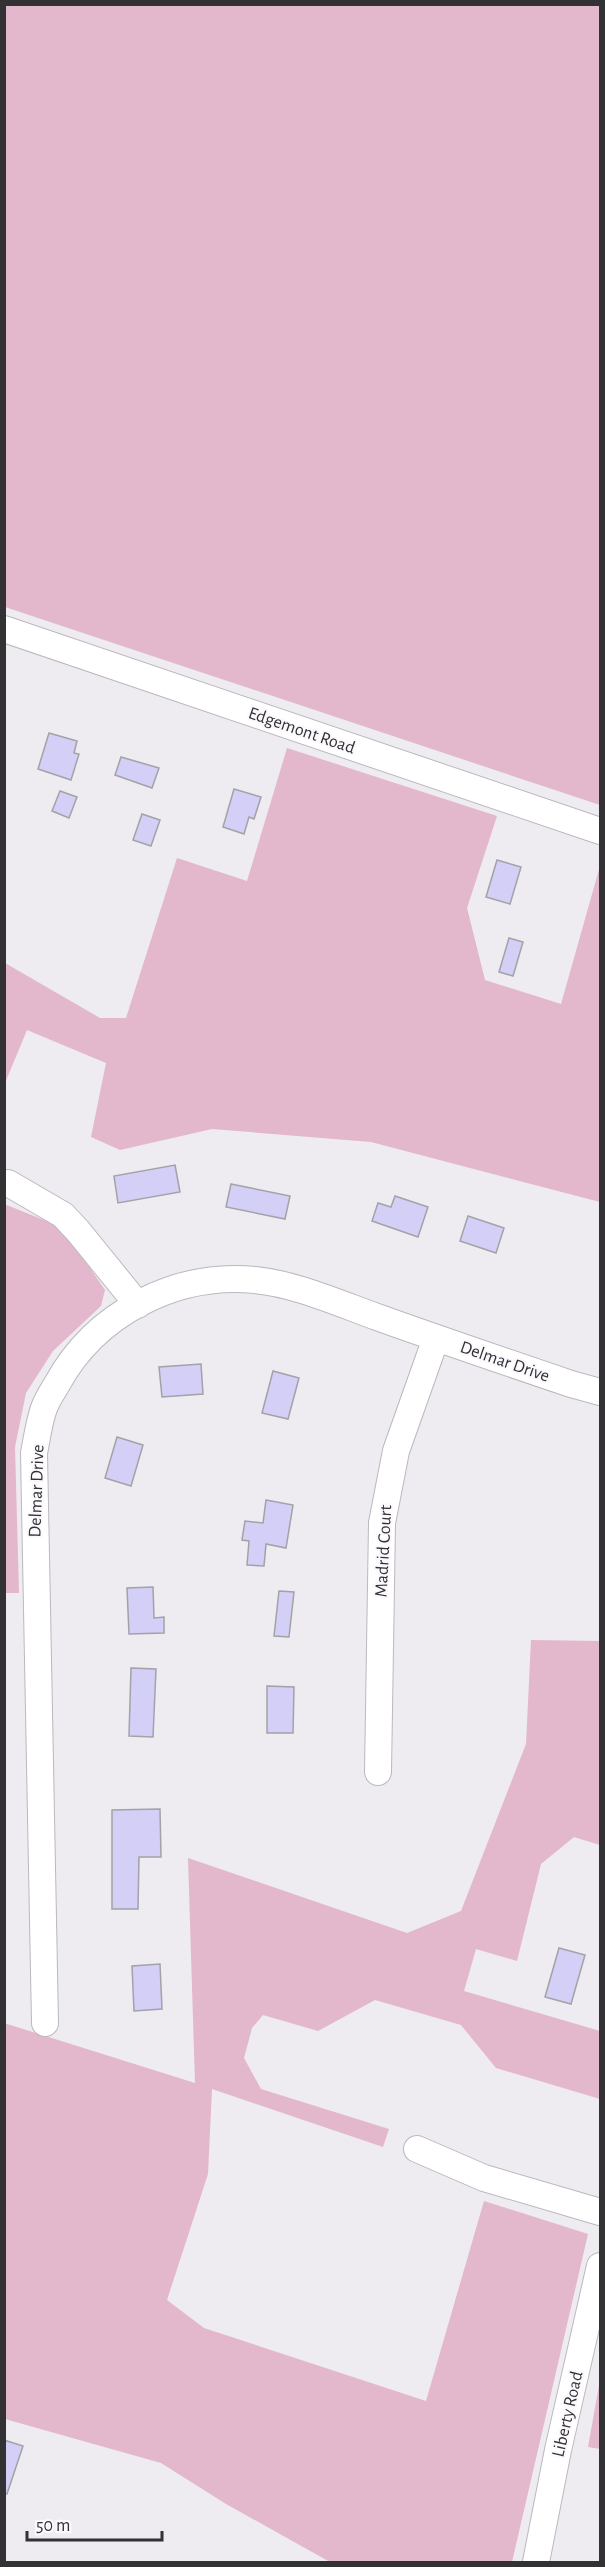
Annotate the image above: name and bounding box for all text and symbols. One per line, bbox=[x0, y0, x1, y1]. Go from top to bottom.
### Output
street label: Edgemont Road bbox=[246, 704, 357, 758]
street label: Delmar Drive bbox=[458, 1338, 552, 1386]
street label: Delmar Drive bbox=[26, 1444, 48, 1538]
street label: Madrid Court bbox=[373, 1504, 395, 1598]
street label: Liberty Road bbox=[549, 2370, 587, 2459]
scale bar bbox=[27, 2504, 162, 2542]
text: 50 m bbox=[36, 2517, 70, 2535]

